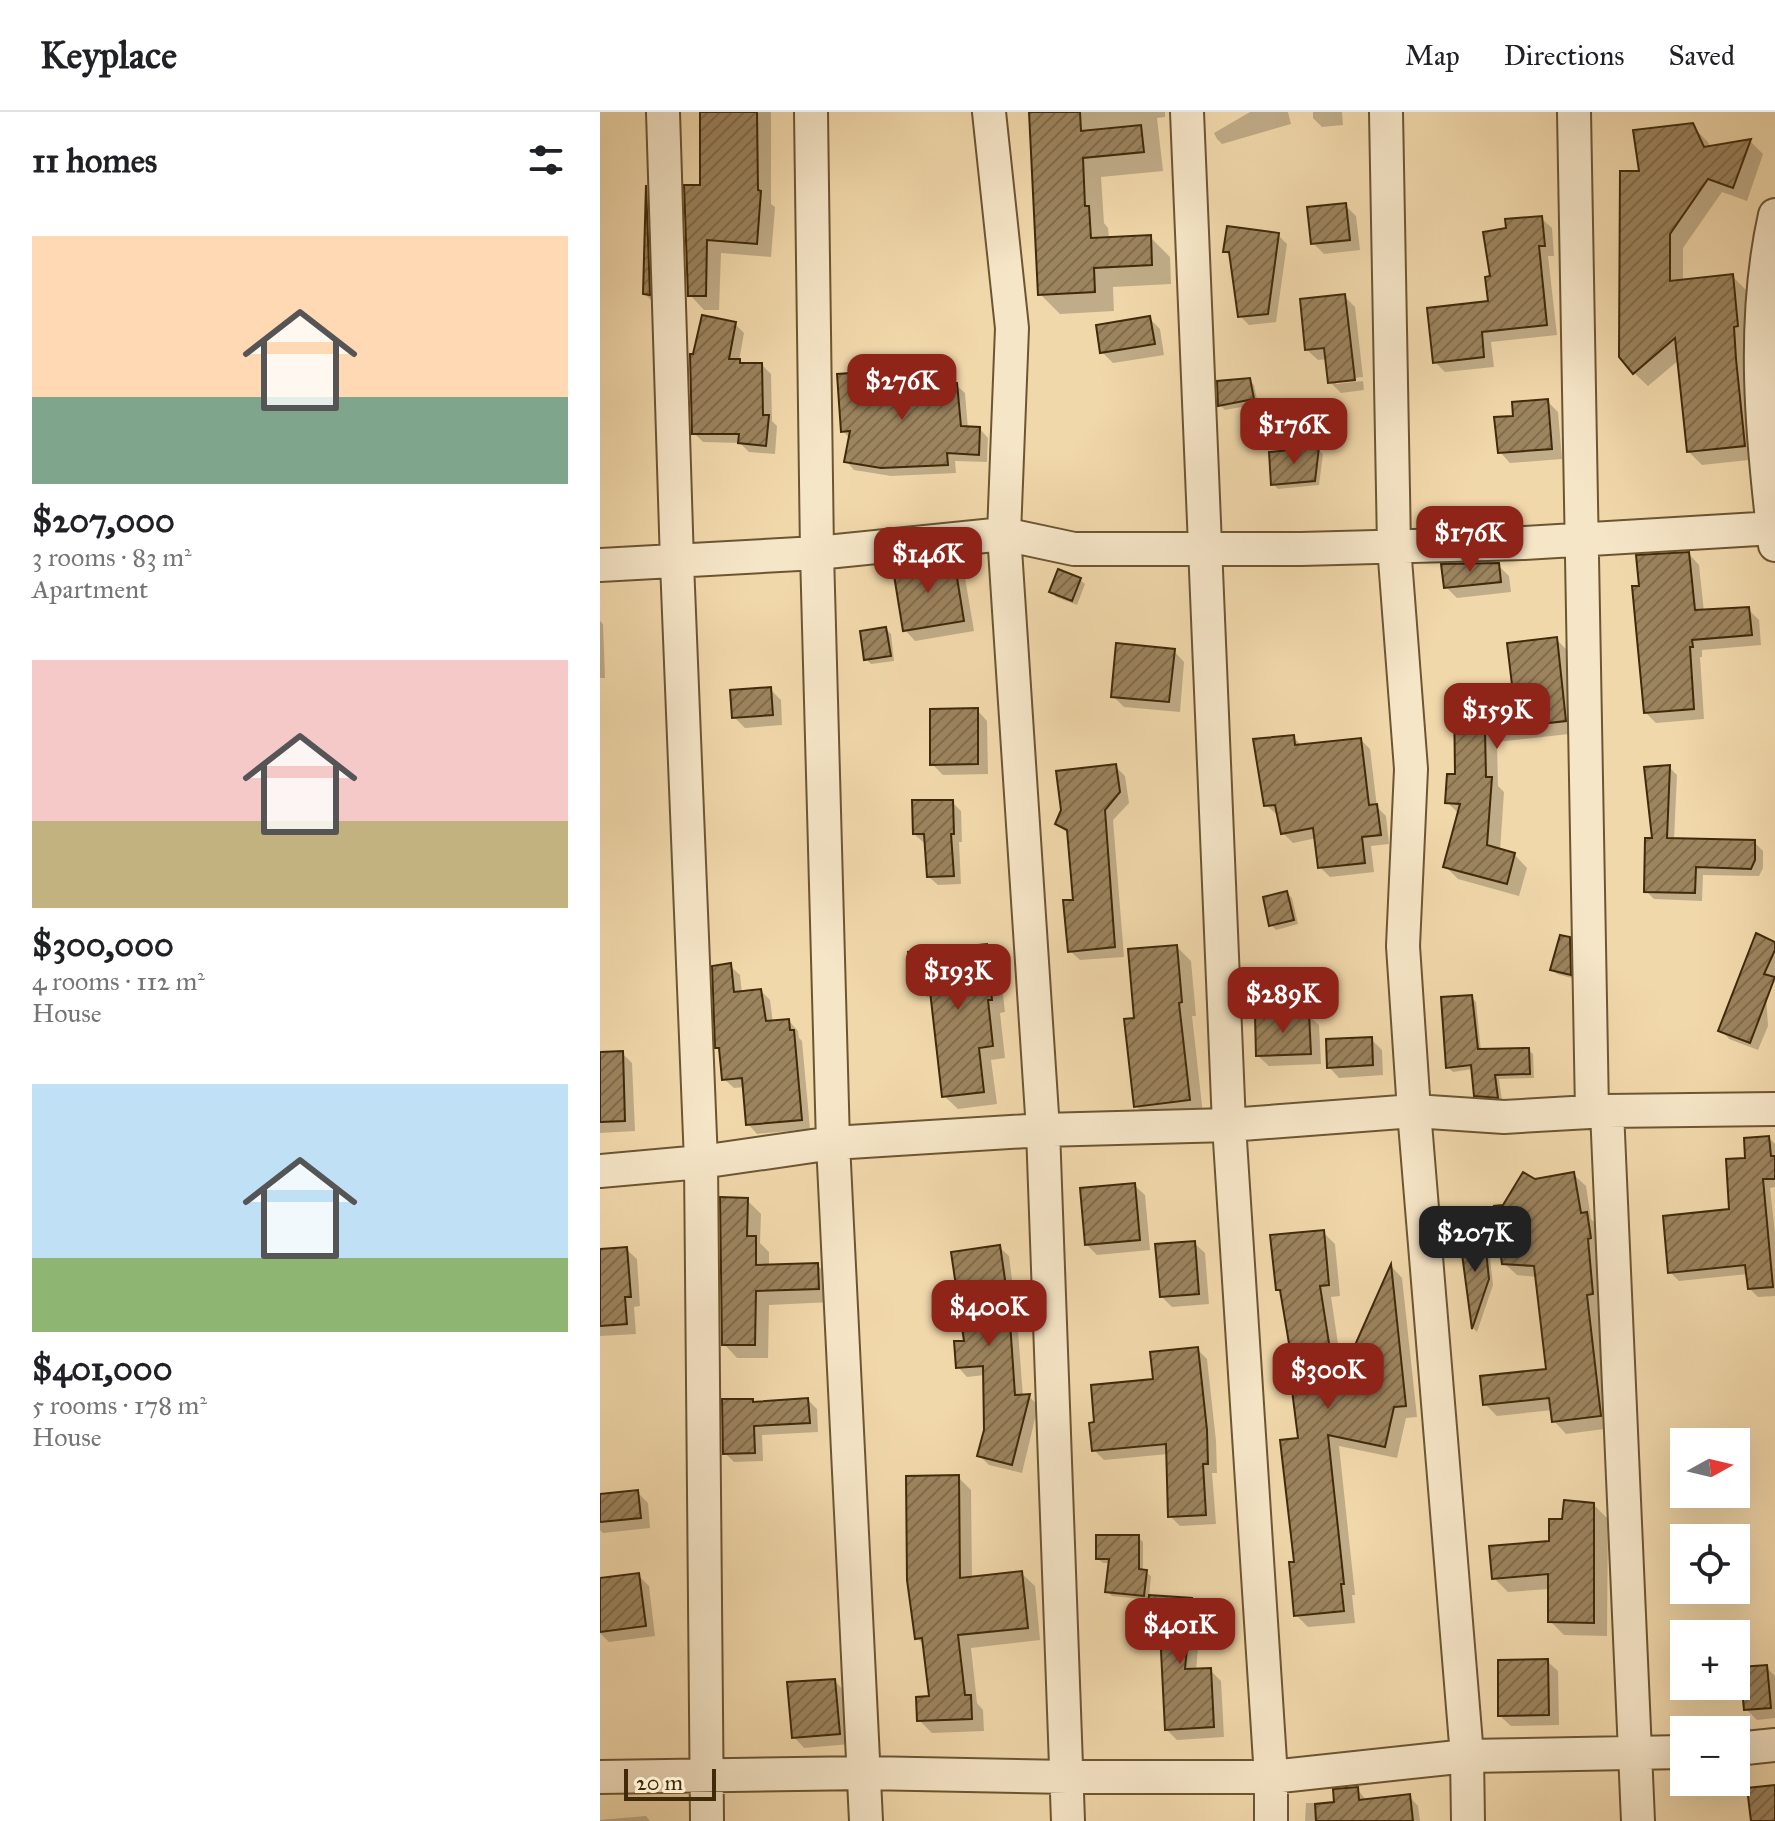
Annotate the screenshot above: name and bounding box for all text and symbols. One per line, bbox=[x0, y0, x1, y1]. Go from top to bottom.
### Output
text: Keyplace bbox=[40, 32, 177, 78]
text: Map bbox=[1405, 38, 1460, 73]
text: Directions bbox=[1504, 38, 1625, 73]
text: Saved bbox=[1669, 38, 1735, 73]
icon: filters bbox=[524, 138, 568, 182]
text: 11 homes bbox=[32, 140, 157, 181]
icon: home bbox=[228, 288, 372, 432]
pin: $276K bbox=[846, 354, 958, 422]
text: $276K bbox=[865, 364, 939, 396]
pin: $176K bbox=[1238, 398, 1350, 466]
text: $176K bbox=[1258, 408, 1330, 440]
text: $207,000 bbox=[32, 500, 175, 541]
pin: $176K bbox=[1414, 506, 1526, 574]
text: $176K bbox=[1434, 516, 1506, 548]
pin: $146K bbox=[872, 527, 984, 595]
text: $146K bbox=[892, 537, 964, 569]
text: 3 rooms · 83 m² bbox=[32, 541, 192, 573]
text: Apartment bbox=[32, 573, 148, 605]
pin: $159K bbox=[1441, 683, 1553, 751]
text: $159K bbox=[1462, 693, 1532, 725]
icon: home bbox=[228, 712, 372, 856]
text: $300,000 bbox=[32, 924, 174, 965]
pin: $193K bbox=[902, 944, 1014, 1012]
text: $193K bbox=[924, 954, 992, 986]
text: 4 rooms · 112 m² bbox=[32, 965, 205, 997]
pin: $289K bbox=[1227, 967, 1339, 1035]
text: $289K bbox=[1246, 977, 1320, 1009]
text: House bbox=[32, 997, 102, 1029]
icon: home bbox=[228, 1136, 372, 1280]
pin: $207K bbox=[1419, 1206, 1531, 1274]
text: $207K bbox=[1437, 1216, 1513, 1248]
pin: $400K bbox=[933, 1280, 1045, 1348]
text: $400K bbox=[950, 1290, 1028, 1322]
pin: $300K bbox=[1272, 1343, 1384, 1411]
text: $401,000 bbox=[32, 1348, 172, 1389]
text: $300K bbox=[1291, 1353, 1365, 1385]
text: 5 rooms · 178 m² bbox=[32, 1389, 207, 1421]
text: House bbox=[32, 1421, 102, 1453]
north arrow bbox=[1670, 1428, 1750, 1508]
map controls bbox=[1670, 1428, 1750, 1796]
button: locate bbox=[1670, 1524, 1750, 1604]
pin: $401K bbox=[1124, 1598, 1236, 1666]
text: $401K bbox=[1143, 1608, 1217, 1640]
button: + bbox=[1670, 1620, 1750, 1700]
button: − bbox=[1670, 1716, 1750, 1796]
scale bar bbox=[624, 1765, 716, 1801]
text: 20 m bbox=[636, 1769, 683, 1796]

